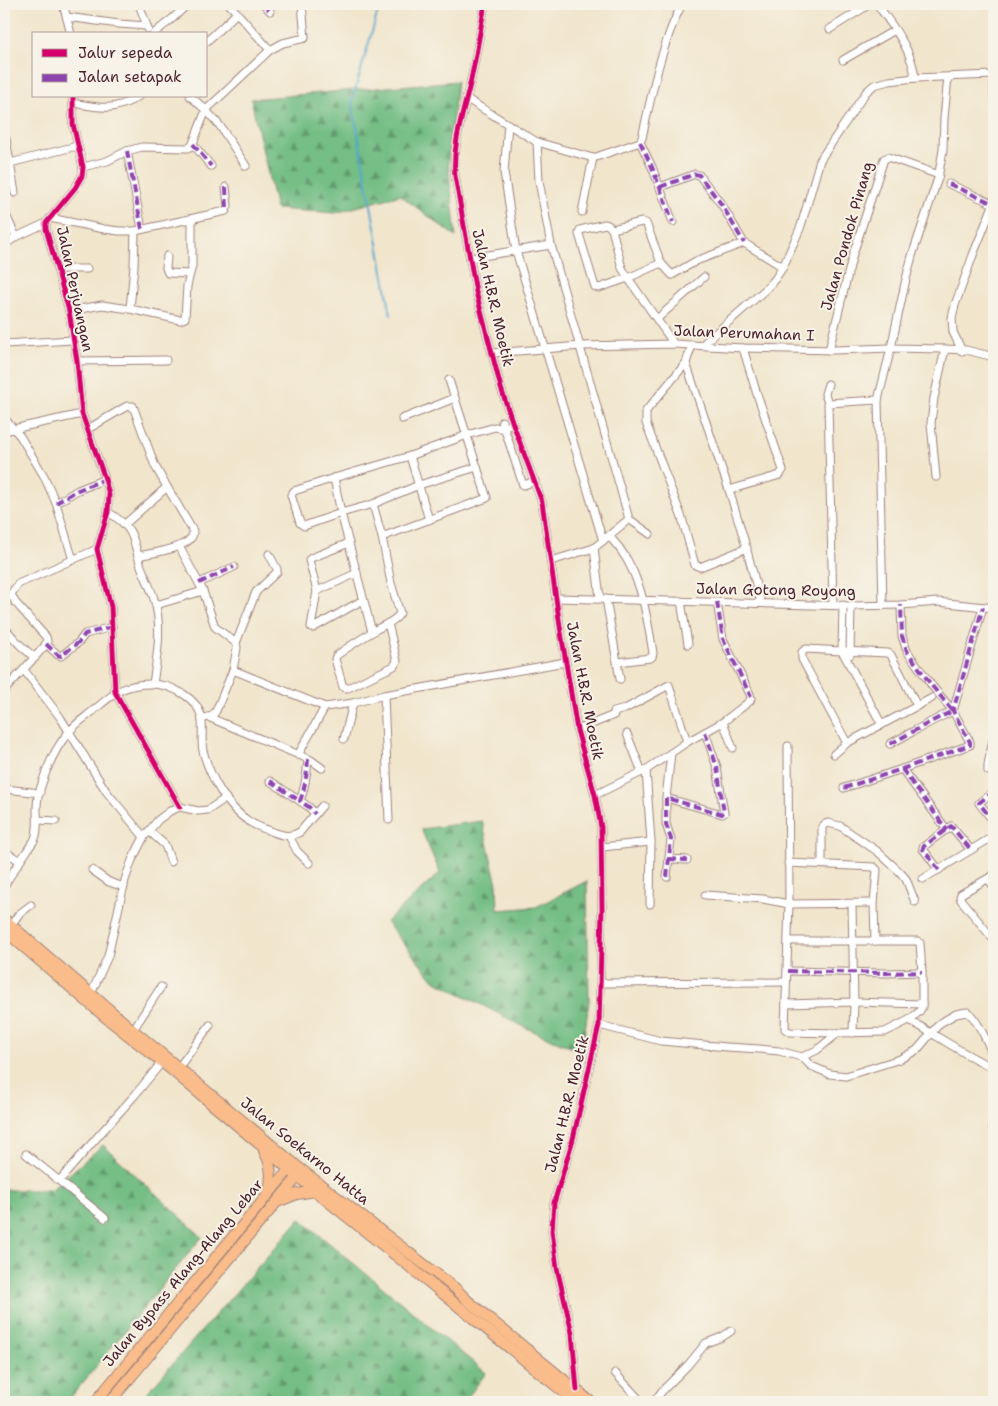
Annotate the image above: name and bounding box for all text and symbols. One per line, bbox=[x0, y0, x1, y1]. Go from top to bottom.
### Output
legend bbox=[32, 32, 208, 98]
text: Jalur sepeda bbox=[78, 43, 173, 63]
text: Jalan setapak bbox=[78, 67, 182, 87]
street label: Jalan Pondok Pinang bbox=[816, 159, 878, 313]
street label: Jalan Perjuangan bbox=[52, 224, 98, 354]
street label: Jalan H.B.R. Moetik bbox=[467, 227, 519, 369]
street label: Jalan Perumahan I bbox=[673, 321, 815, 345]
street label: Jalan Gotong Royong bbox=[696, 579, 856, 601]
street label: Jalan H.B.R. Moetik bbox=[562, 620, 608, 762]
street label: Jalan H.B.R. Moetik bbox=[540, 1033, 594, 1175]
street label: Jalan Soekarno Hatta bbox=[236, 1093, 374, 1210]
street label: Jalan Bypass Alang-Alang Lebar bbox=[98, 1175, 268, 1371]

